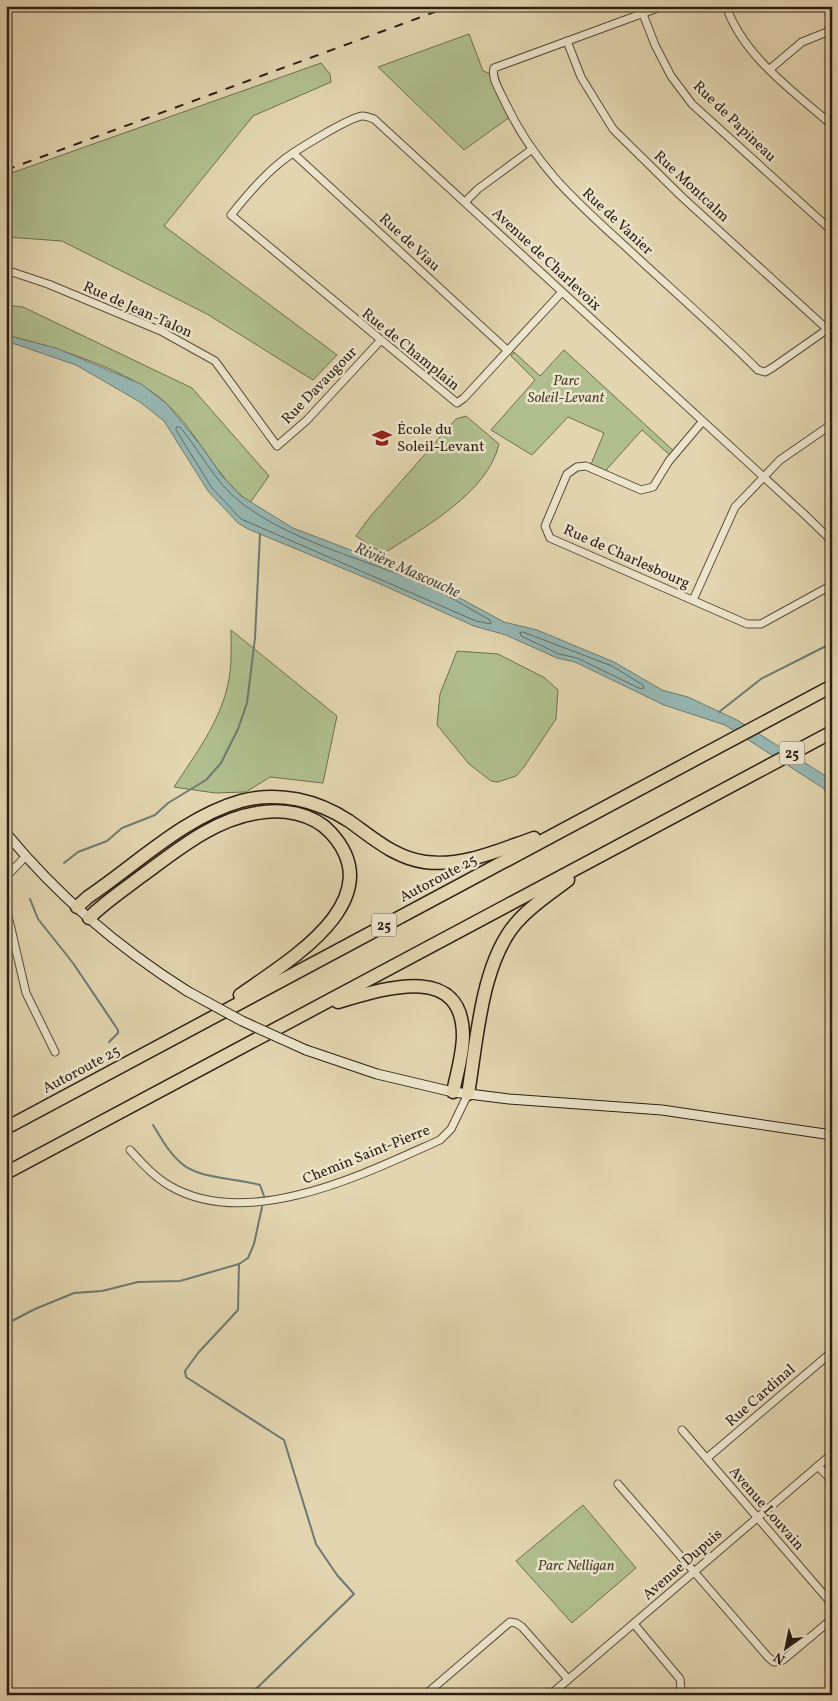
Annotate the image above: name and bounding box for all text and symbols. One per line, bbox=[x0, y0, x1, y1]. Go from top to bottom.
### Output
street label: Rue de Papineau bbox=[688, 77, 780, 167]
street label: Rue Montcalm bbox=[649, 147, 733, 228]
street label: Rue de Vanier bbox=[577, 184, 657, 261]
street label: Avenue de Charlevoix bbox=[487, 204, 605, 317]
street label: Rue de Viau bbox=[374, 209, 444, 277]
street label: Rue de Jean-Talon bbox=[79, 277, 195, 344]
street label: Rue de Champlain bbox=[357, 304, 464, 396]
street label: Rue Davaugour bbox=[277, 342, 363, 430]
park label: Parc Soleil-Levant bbox=[528, 371, 606, 409]
place label: École du Soleil-Levant bbox=[397, 420, 485, 458]
school or university icon: École du Soleil-Levant bbox=[371, 427, 393, 449]
street label: Rue de Charlesbourg bbox=[560, 520, 693, 595]
water label: Rivière Mascouche bbox=[351, 538, 464, 604]
road number: 25 bbox=[780, 741, 804, 764]
street label: Autoroute 25 bbox=[396, 850, 481, 909]
road number: 25 bbox=[372, 914, 396, 936]
street label: Autoroute 25 bbox=[39, 1041, 124, 1100]
street label: Chemin Saint-Pierre bbox=[300, 1120, 433, 1191]
street label: Rue Cardinal bbox=[722, 1360, 800, 1432]
street label: Avenue Louvain bbox=[723, 1462, 808, 1556]
street label: Avenue Dupuis bbox=[639, 1525, 727, 1606]
park label: Parc Nelligan bbox=[538, 1556, 615, 1577]
north arrow bbox=[760, 1624, 810, 1674]
text: N bbox=[770, 1647, 789, 1668]

